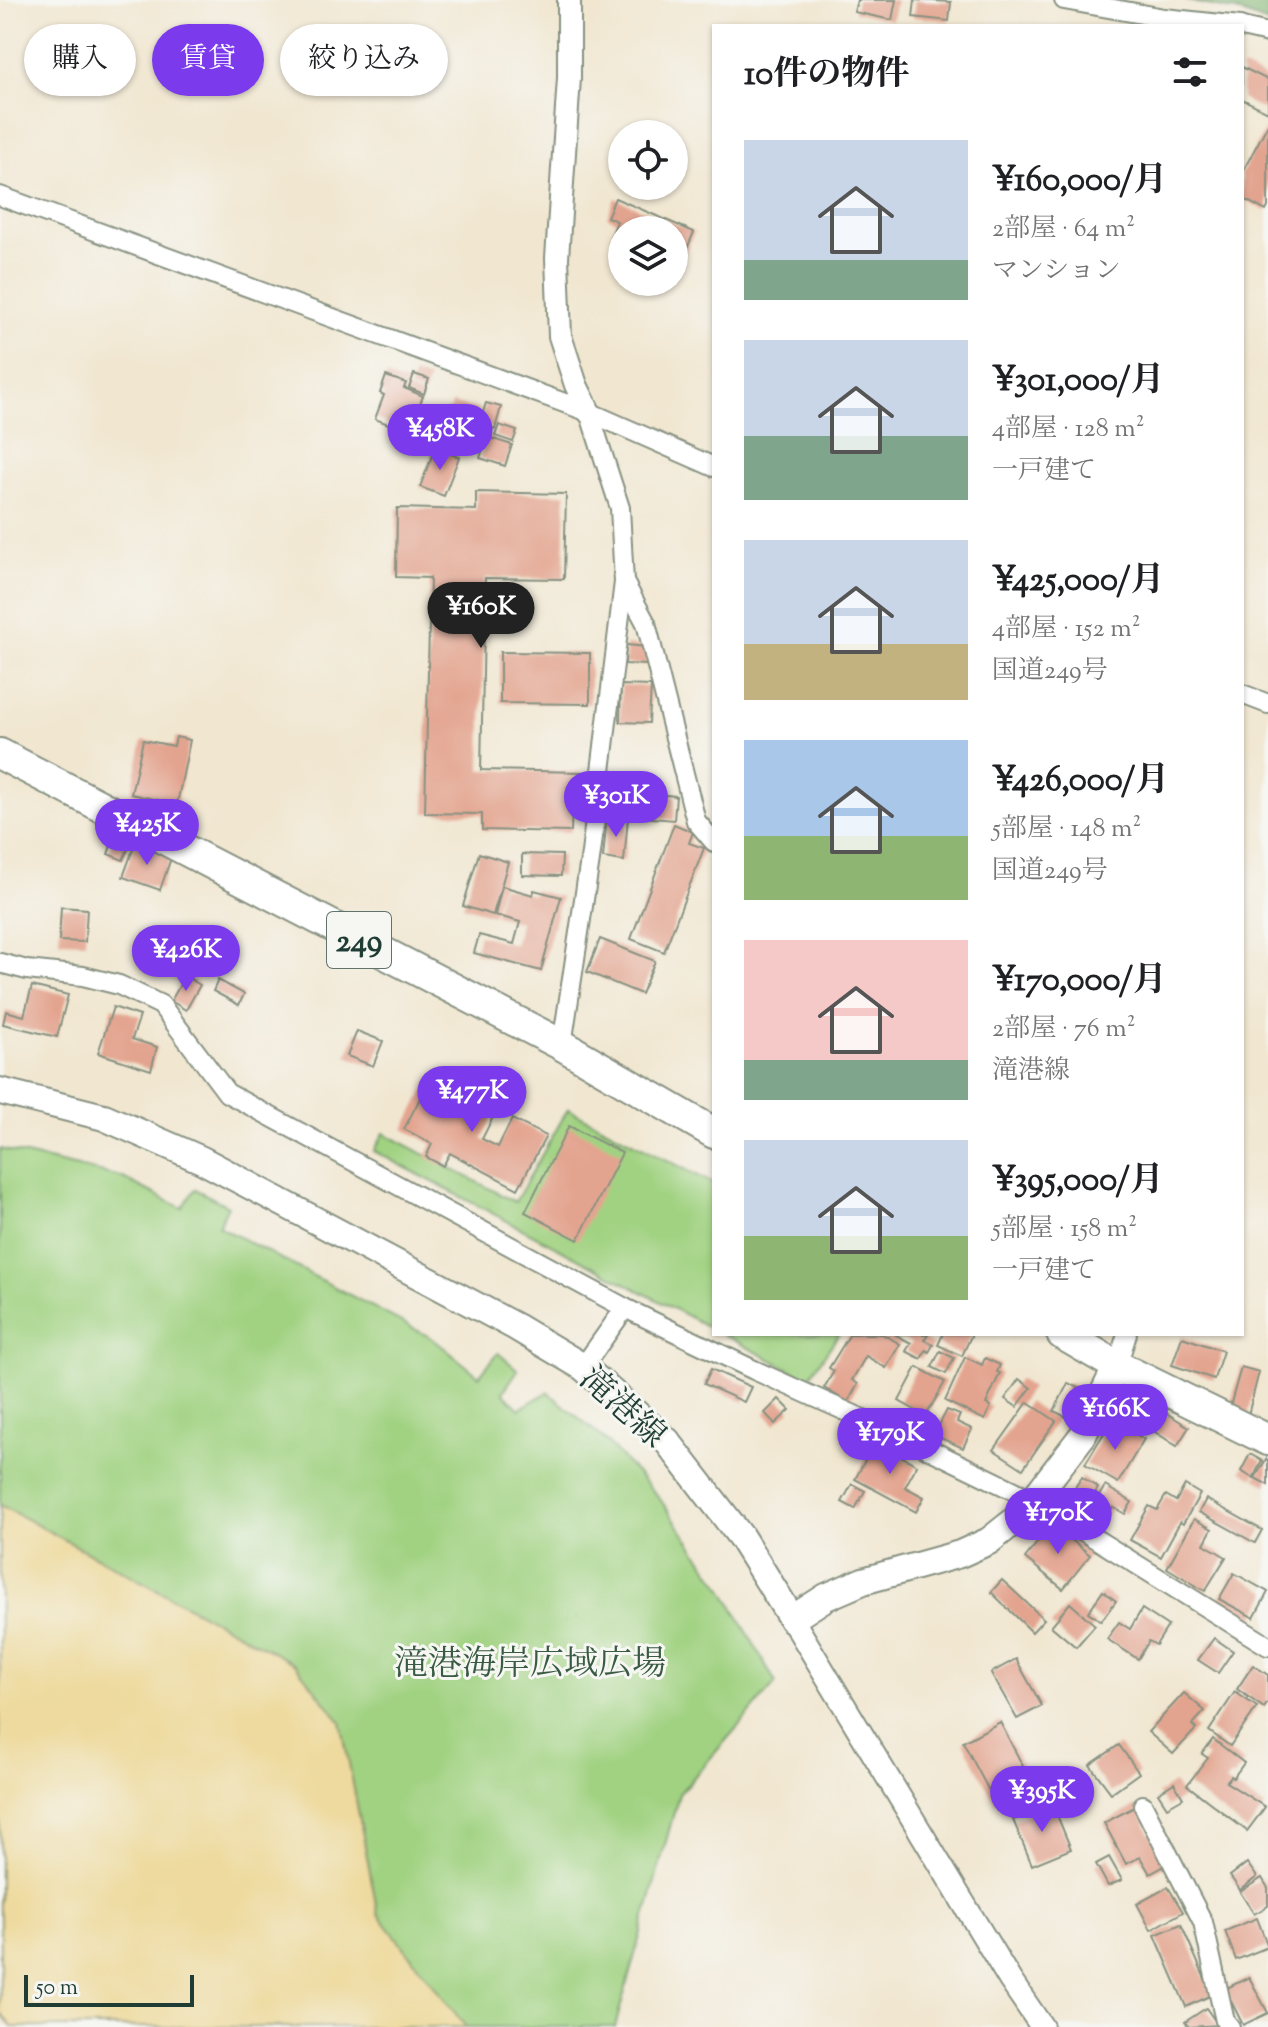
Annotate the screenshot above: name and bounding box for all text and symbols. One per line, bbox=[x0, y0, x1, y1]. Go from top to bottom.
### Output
chip: 購入 bbox=[24, 24, 136, 96]
chip: 賃貸 bbox=[152, 24, 264, 96]
chip: 絞り込み bbox=[280, 24, 448, 96]
icon: filters bbox=[1168, 50, 1212, 94]
text: 10件の物件 bbox=[744, 51, 909, 100]
map controls bbox=[608, 120, 688, 296]
button: locate bbox=[608, 120, 688, 200]
text: ¥160,000/月 bbox=[992, 157, 1167, 206]
icon: home bbox=[808, 172, 904, 268]
text: 2部屋 · 64 m² bbox=[992, 211, 1135, 248]
button: layers bbox=[608, 216, 688, 296]
text: マンション bbox=[992, 253, 1121, 290]
text: ¥301,000/月 bbox=[992, 357, 1164, 406]
icon: home bbox=[808, 372, 904, 468]
pin: ¥458K bbox=[384, 404, 496, 472]
text: ¥458K bbox=[405, 411, 475, 448]
text: 4部屋 · 128 m² bbox=[992, 411, 1145, 448]
text: 一戸建て bbox=[992, 453, 1096, 490]
text: ¥425,000/月 bbox=[992, 557, 1165, 606]
icon: home bbox=[808, 572, 904, 668]
pin: ¥160K bbox=[425, 582, 537, 650]
text: ¥160K bbox=[445, 589, 517, 626]
text: 4部屋 · 152 m² bbox=[992, 611, 1140, 648]
text: 国道249号 bbox=[992, 653, 1108, 690]
text: ¥426,000/月 bbox=[992, 757, 1169, 806]
pin: ¥301K bbox=[560, 771, 672, 839]
icon: home bbox=[808, 772, 904, 868]
text: ¥301K bbox=[582, 778, 650, 815]
pin: ¥425K bbox=[91, 799, 203, 867]
text: ¥425K bbox=[113, 806, 181, 843]
text: 5部屋 · 148 m² bbox=[992, 811, 1141, 848]
text: 国道249号 bbox=[992, 853, 1108, 890]
road number: 249 bbox=[327, 912, 391, 968]
pin: ¥426K bbox=[130, 925, 242, 993]
text: ¥426K bbox=[150, 932, 222, 969]
text: ¥170,000/月 bbox=[992, 957, 1167, 1006]
icon: home bbox=[808, 972, 904, 1068]
text: 2部屋 · 76 m² bbox=[992, 1011, 1136, 1048]
text: 滝港線 bbox=[992, 1053, 1070, 1090]
pin: ¥477K bbox=[416, 1066, 528, 1134]
text: ¥477K bbox=[435, 1073, 509, 1110]
text: ¥395,000/月 bbox=[992, 1157, 1164, 1206]
icon: home bbox=[808, 1172, 904, 1268]
text: 5部屋 · 158 m² bbox=[992, 1211, 1137, 1248]
text: 一戸建て bbox=[992, 1253, 1096, 1290]
street label: 滝港線 bbox=[567, 1356, 676, 1461]
pin: ¥166K bbox=[1059, 1384, 1171, 1452]
text: ¥166K bbox=[1080, 1391, 1150, 1428]
pin: ¥179K bbox=[834, 1408, 946, 1476]
text: ¥179K bbox=[855, 1415, 925, 1452]
pin: ¥170K bbox=[1002, 1488, 1114, 1556]
text: ¥170K bbox=[1023, 1495, 1093, 1532]
park label: 滝港海岸広域広場 bbox=[394, 1641, 666, 1690]
pin: ¥395K bbox=[986, 1766, 1098, 1834]
text: ¥395K bbox=[1008, 1773, 1076, 1810]
scale bar bbox=[24, 1971, 194, 2007]
text: 50 m bbox=[36, 1973, 78, 2005]

